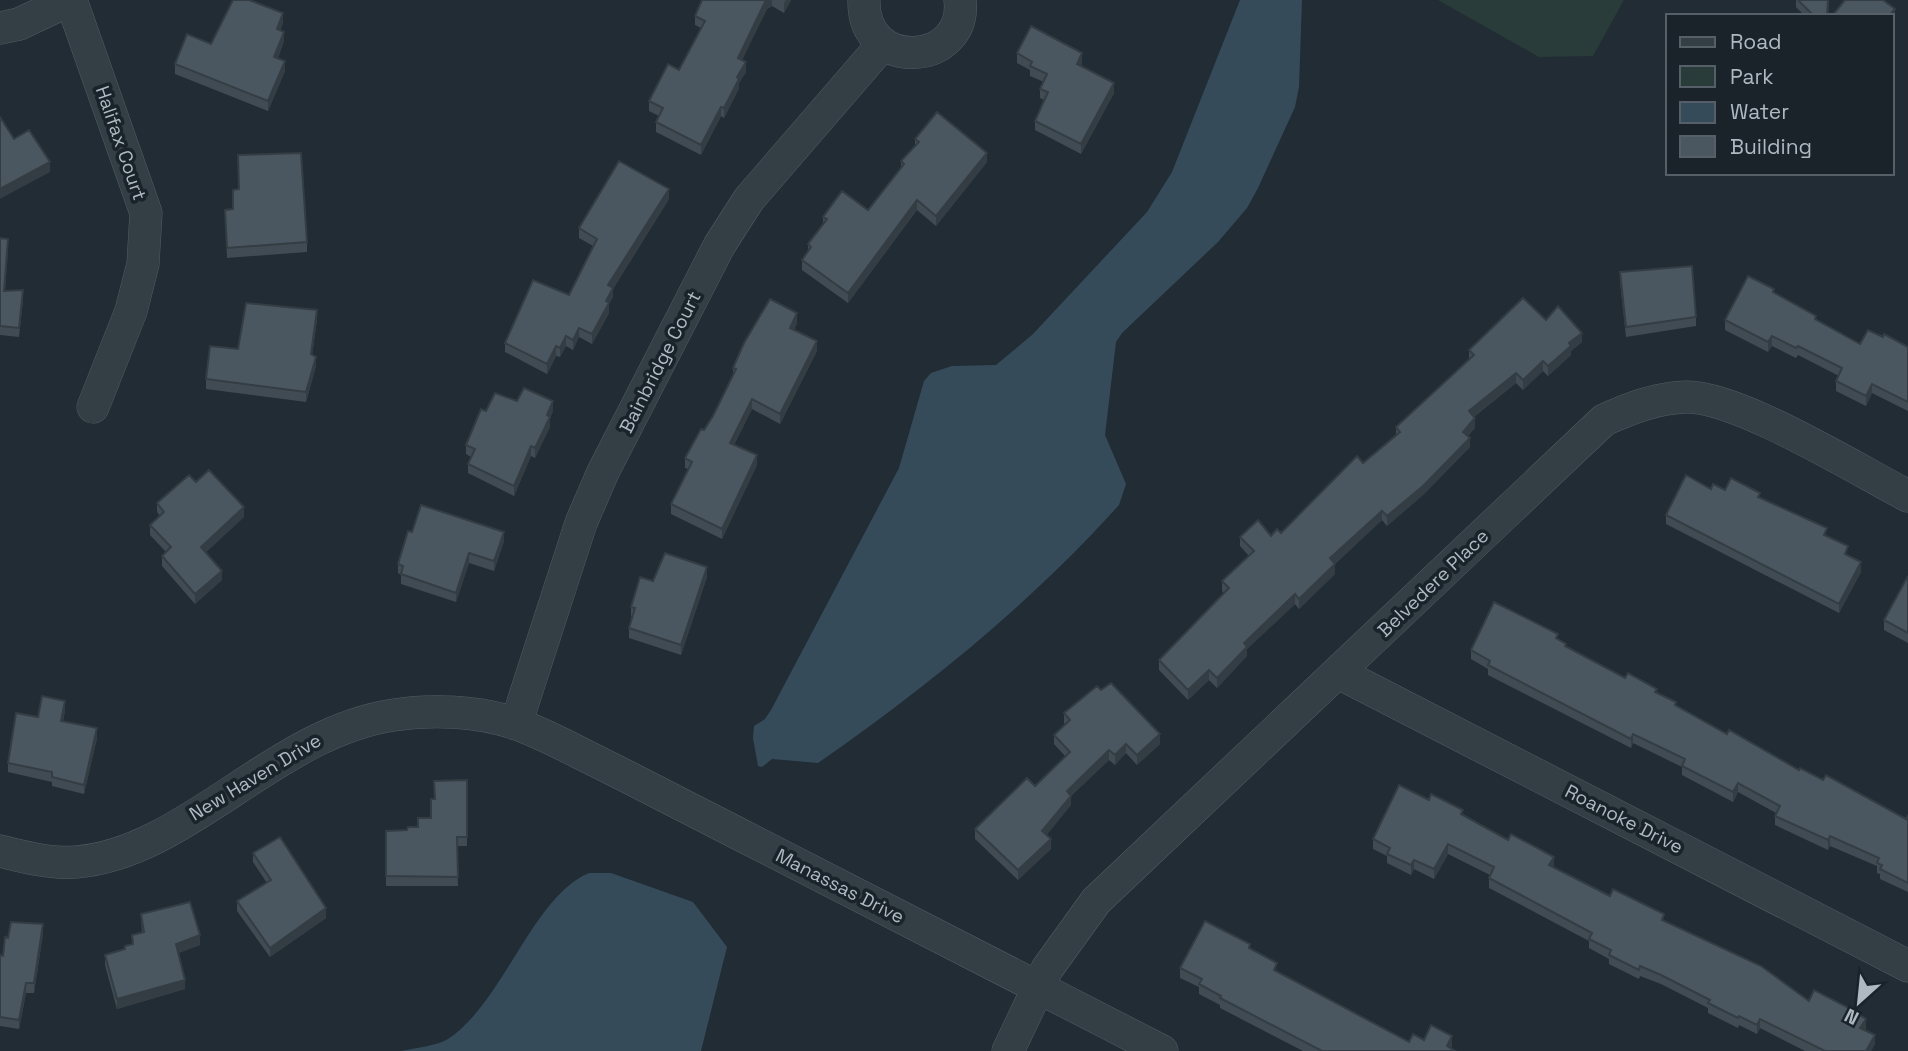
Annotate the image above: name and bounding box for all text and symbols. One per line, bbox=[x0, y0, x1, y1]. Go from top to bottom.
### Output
legend bbox=[1666, 14, 1894, 175]
text: Road bbox=[1730, 28, 1782, 55]
text: Park bbox=[1730, 63, 1774, 90]
street label: Halifax Court bbox=[90, 82, 152, 204]
text: Water bbox=[1730, 98, 1789, 125]
text: Building bbox=[1730, 133, 1812, 160]
street label: Bainbridge Court bbox=[613, 287, 707, 437]
street label: Belvedere Place bbox=[1372, 524, 1494, 642]
street label: New Haven Drive bbox=[184, 728, 326, 826]
street label: Roanoke Drive bbox=[1561, 778, 1687, 860]
street label: Manassas Drive bbox=[771, 843, 909, 929]
north arrow bbox=[1824, 967, 1894, 1037]
text: N bbox=[1840, 1003, 1863, 1031]

